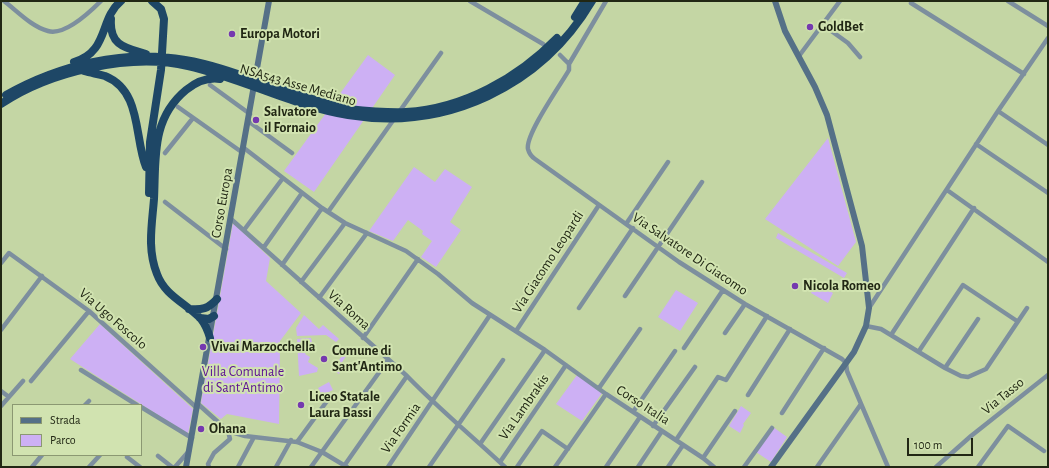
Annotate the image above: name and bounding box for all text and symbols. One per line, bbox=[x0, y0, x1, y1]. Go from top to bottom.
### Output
place label: GoldBet bbox=[818, 19, 863, 35]
marker: GoldBet bbox=[805, 22, 815, 32]
place label: Europa Motori bbox=[240, 26, 320, 42]
marker: Europa Motori bbox=[227, 29, 237, 39]
street label: NSA543 Asse Mediano bbox=[238, 60, 358, 110]
place label: Salvatore il Fornaio bbox=[264, 104, 317, 136]
marker: Salvatore il Fornaio bbox=[251, 115, 261, 125]
street label: Corso Europa bbox=[208, 167, 236, 239]
street label: Via Giacomo Leopardi bbox=[509, 208, 587, 316]
street label: Via Salvatore Di Giacomo bbox=[629, 209, 751, 299]
place label: Nicola Romeo bbox=[803, 278, 881, 294]
marker: Nicola Romeo bbox=[790, 281, 800, 291]
street label: Via Ugo Foscolo bbox=[75, 285, 151, 353]
street label: Via Roma bbox=[324, 286, 374, 334]
place label: Vivai Marzocchella bbox=[211, 339, 316, 355]
marker: Vivai Marzocchella bbox=[198, 342, 208, 352]
place label: Comune di Sant'Antimo bbox=[332, 343, 402, 376]
marker: Comune di Sant'Antimo bbox=[319, 354, 329, 364]
park label: Villa Comunale di Sant'Antimo bbox=[202, 364, 284, 396]
street label: Via Lambrakis bbox=[495, 371, 553, 443]
street label: Via Tasso bbox=[978, 374, 1028, 418]
street label: Corso Italia bbox=[613, 381, 673, 429]
place label: Liceo Statale Laura Bassi bbox=[309, 389, 380, 422]
street label: Via Formia bbox=[378, 399, 424, 457]
marker: Liceo Statale Laura Bassi bbox=[296, 400, 306, 410]
legend bbox=[12, 404, 142, 456]
text: Strada bbox=[50, 414, 81, 426]
place label: Ohana bbox=[209, 421, 246, 437]
marker: Ohana bbox=[196, 424, 206, 434]
scale bar bbox=[909, 430, 975, 456]
text: Parco bbox=[50, 434, 76, 446]
text: 100 m bbox=[914, 439, 942, 451]

